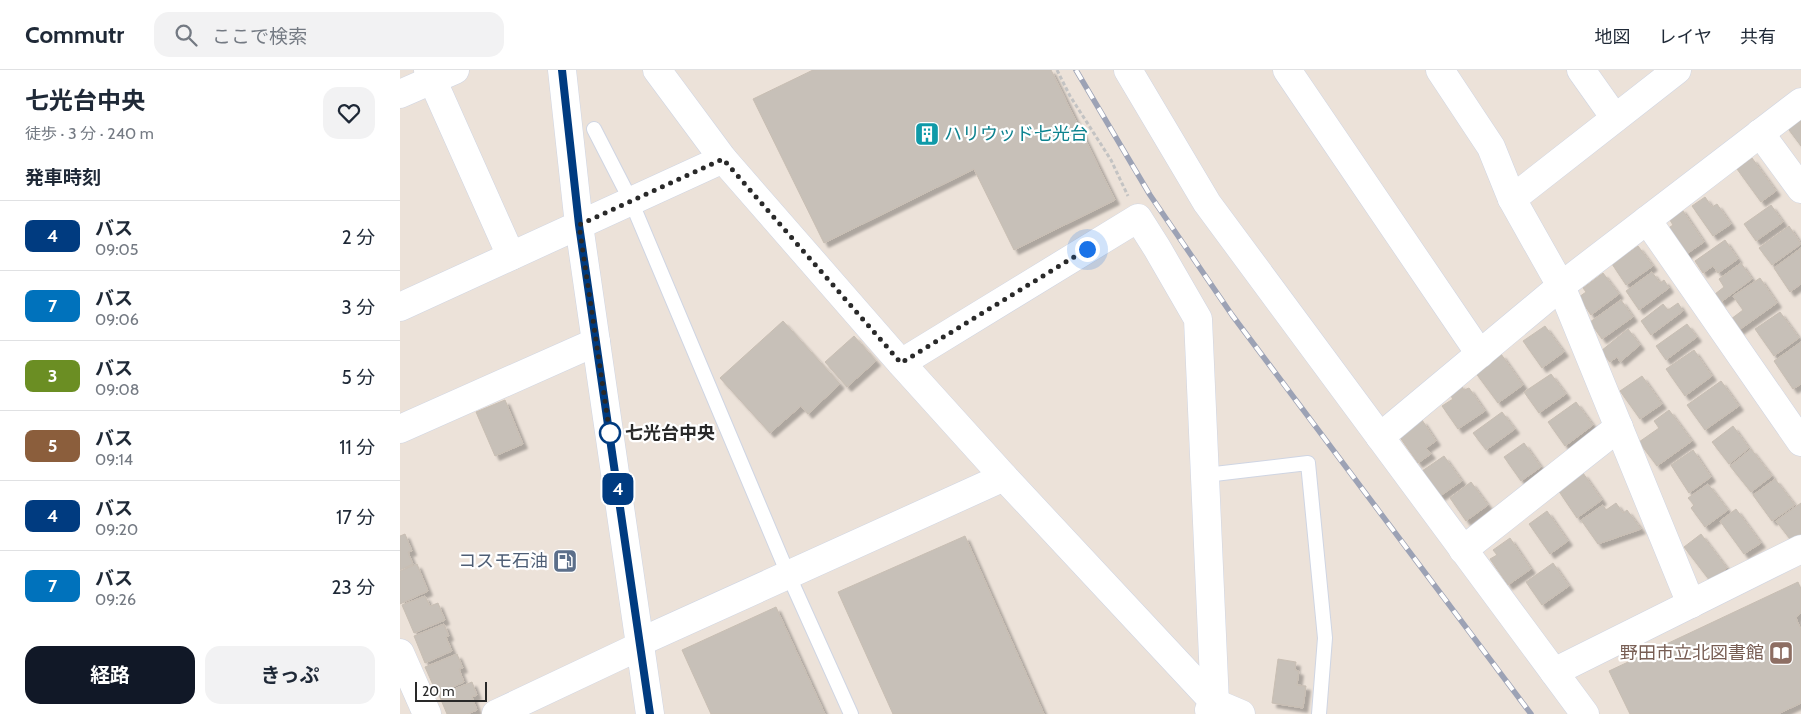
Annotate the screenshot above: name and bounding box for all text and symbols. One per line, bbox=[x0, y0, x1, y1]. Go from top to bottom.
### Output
search box bbox=[154, 12, 504, 57]
text: Commutr bbox=[25, 20, 124, 49]
icon: search bbox=[172, 21, 200, 49]
text: ここで検索 bbox=[212, 25, 307, 48]
text: 地図 bbox=[1595, 26, 1631, 48]
text: レイヤ bbox=[1659, 26, 1712, 48]
text: 共有 bbox=[1740, 26, 1776, 48]
text: 七光台中央 bbox=[25, 86, 145, 115]
button: heart bbox=[323, 87, 375, 139]
building icon: ハリウッド七光台 bbox=[914, 121, 940, 147]
place label: ハリウッド七光台 bbox=[944, 123, 1088, 145]
text: 徒歩 · 3 分 · 240 m bbox=[25, 124, 154, 143]
text: 発車時刻 bbox=[25, 166, 101, 189]
text: バス bbox=[95, 217, 133, 240]
text: 4 bbox=[47, 225, 58, 247]
text: 2 分 bbox=[342, 226, 375, 249]
your location bbox=[1075, 237, 1100, 262]
text: 09:05 bbox=[95, 240, 138, 259]
text: バス bbox=[95, 287, 133, 310]
text: 7 bbox=[48, 295, 57, 317]
text: 3 分 bbox=[341, 296, 375, 319]
text: 09:06 bbox=[95, 310, 139, 329]
text: バス bbox=[95, 357, 133, 380]
text: 3 bbox=[48, 365, 57, 387]
text: 5 分 bbox=[341, 366, 375, 389]
text: 09:08 bbox=[95, 380, 139, 399]
marker: 七光台中央 bbox=[599, 422, 621, 444]
place label: 七光台中央 bbox=[625, 422, 715, 444]
text: バス bbox=[95, 427, 133, 450]
text: 5 bbox=[48, 435, 57, 457]
text: 11 分 bbox=[339, 436, 375, 459]
text: 09:14 bbox=[95, 450, 133, 469]
line badge: 4 bbox=[602, 473, 634, 505]
text: 4 bbox=[612, 478, 624, 500]
text: バス bbox=[95, 497, 133, 520]
text: 4 bbox=[47, 505, 58, 527]
text: 17 分 bbox=[336, 506, 375, 529]
text: 09:20 bbox=[95, 520, 138, 539]
fuel station icon: コスモ石油 bbox=[552, 548, 578, 574]
place label: コスモ石油 bbox=[458, 550, 548, 572]
text: バス bbox=[95, 567, 133, 590]
text: 7 bbox=[48, 575, 57, 597]
text: 23 分 bbox=[331, 576, 375, 599]
text: 09:26 bbox=[95, 590, 136, 609]
library icon: 野田市立北図書館 bbox=[1768, 640, 1794, 666]
place label: 野田市立北図書館 bbox=[1620, 642, 1764, 664]
button: 経路 bbox=[25, 646, 195, 704]
button: きっぷ bbox=[205, 646, 375, 704]
scale bar bbox=[415, 679, 488, 702]
text: 20 m bbox=[422, 682, 455, 700]

